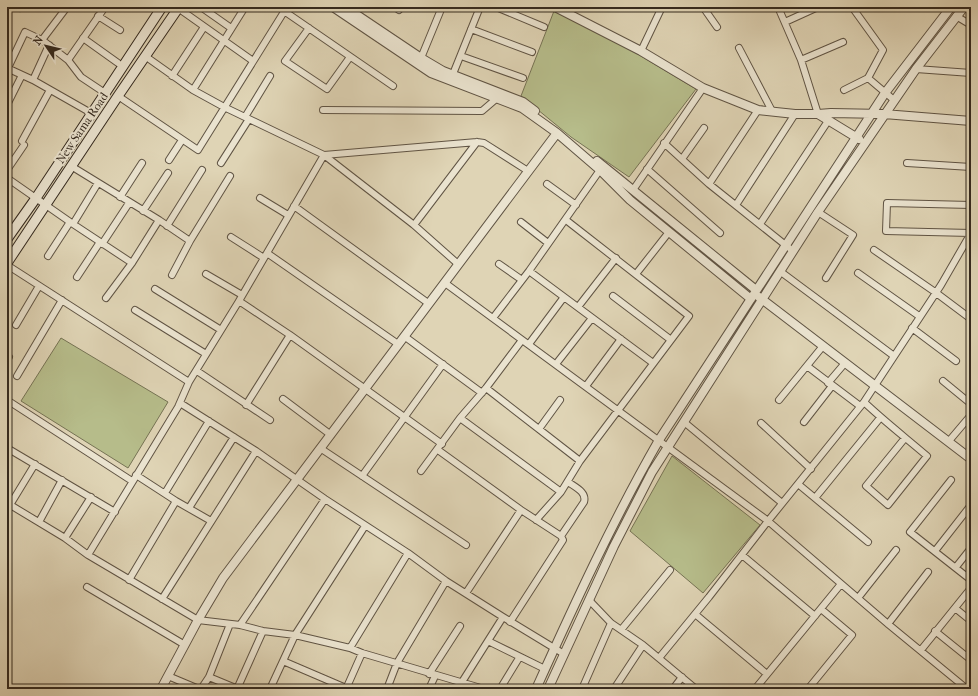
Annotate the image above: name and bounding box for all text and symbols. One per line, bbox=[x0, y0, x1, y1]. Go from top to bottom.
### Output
north arrow bbox=[26, 26, 66, 66]
text: N bbox=[30, 33, 46, 48]
street label: New Sama Road bbox=[53, 89, 111, 166]

